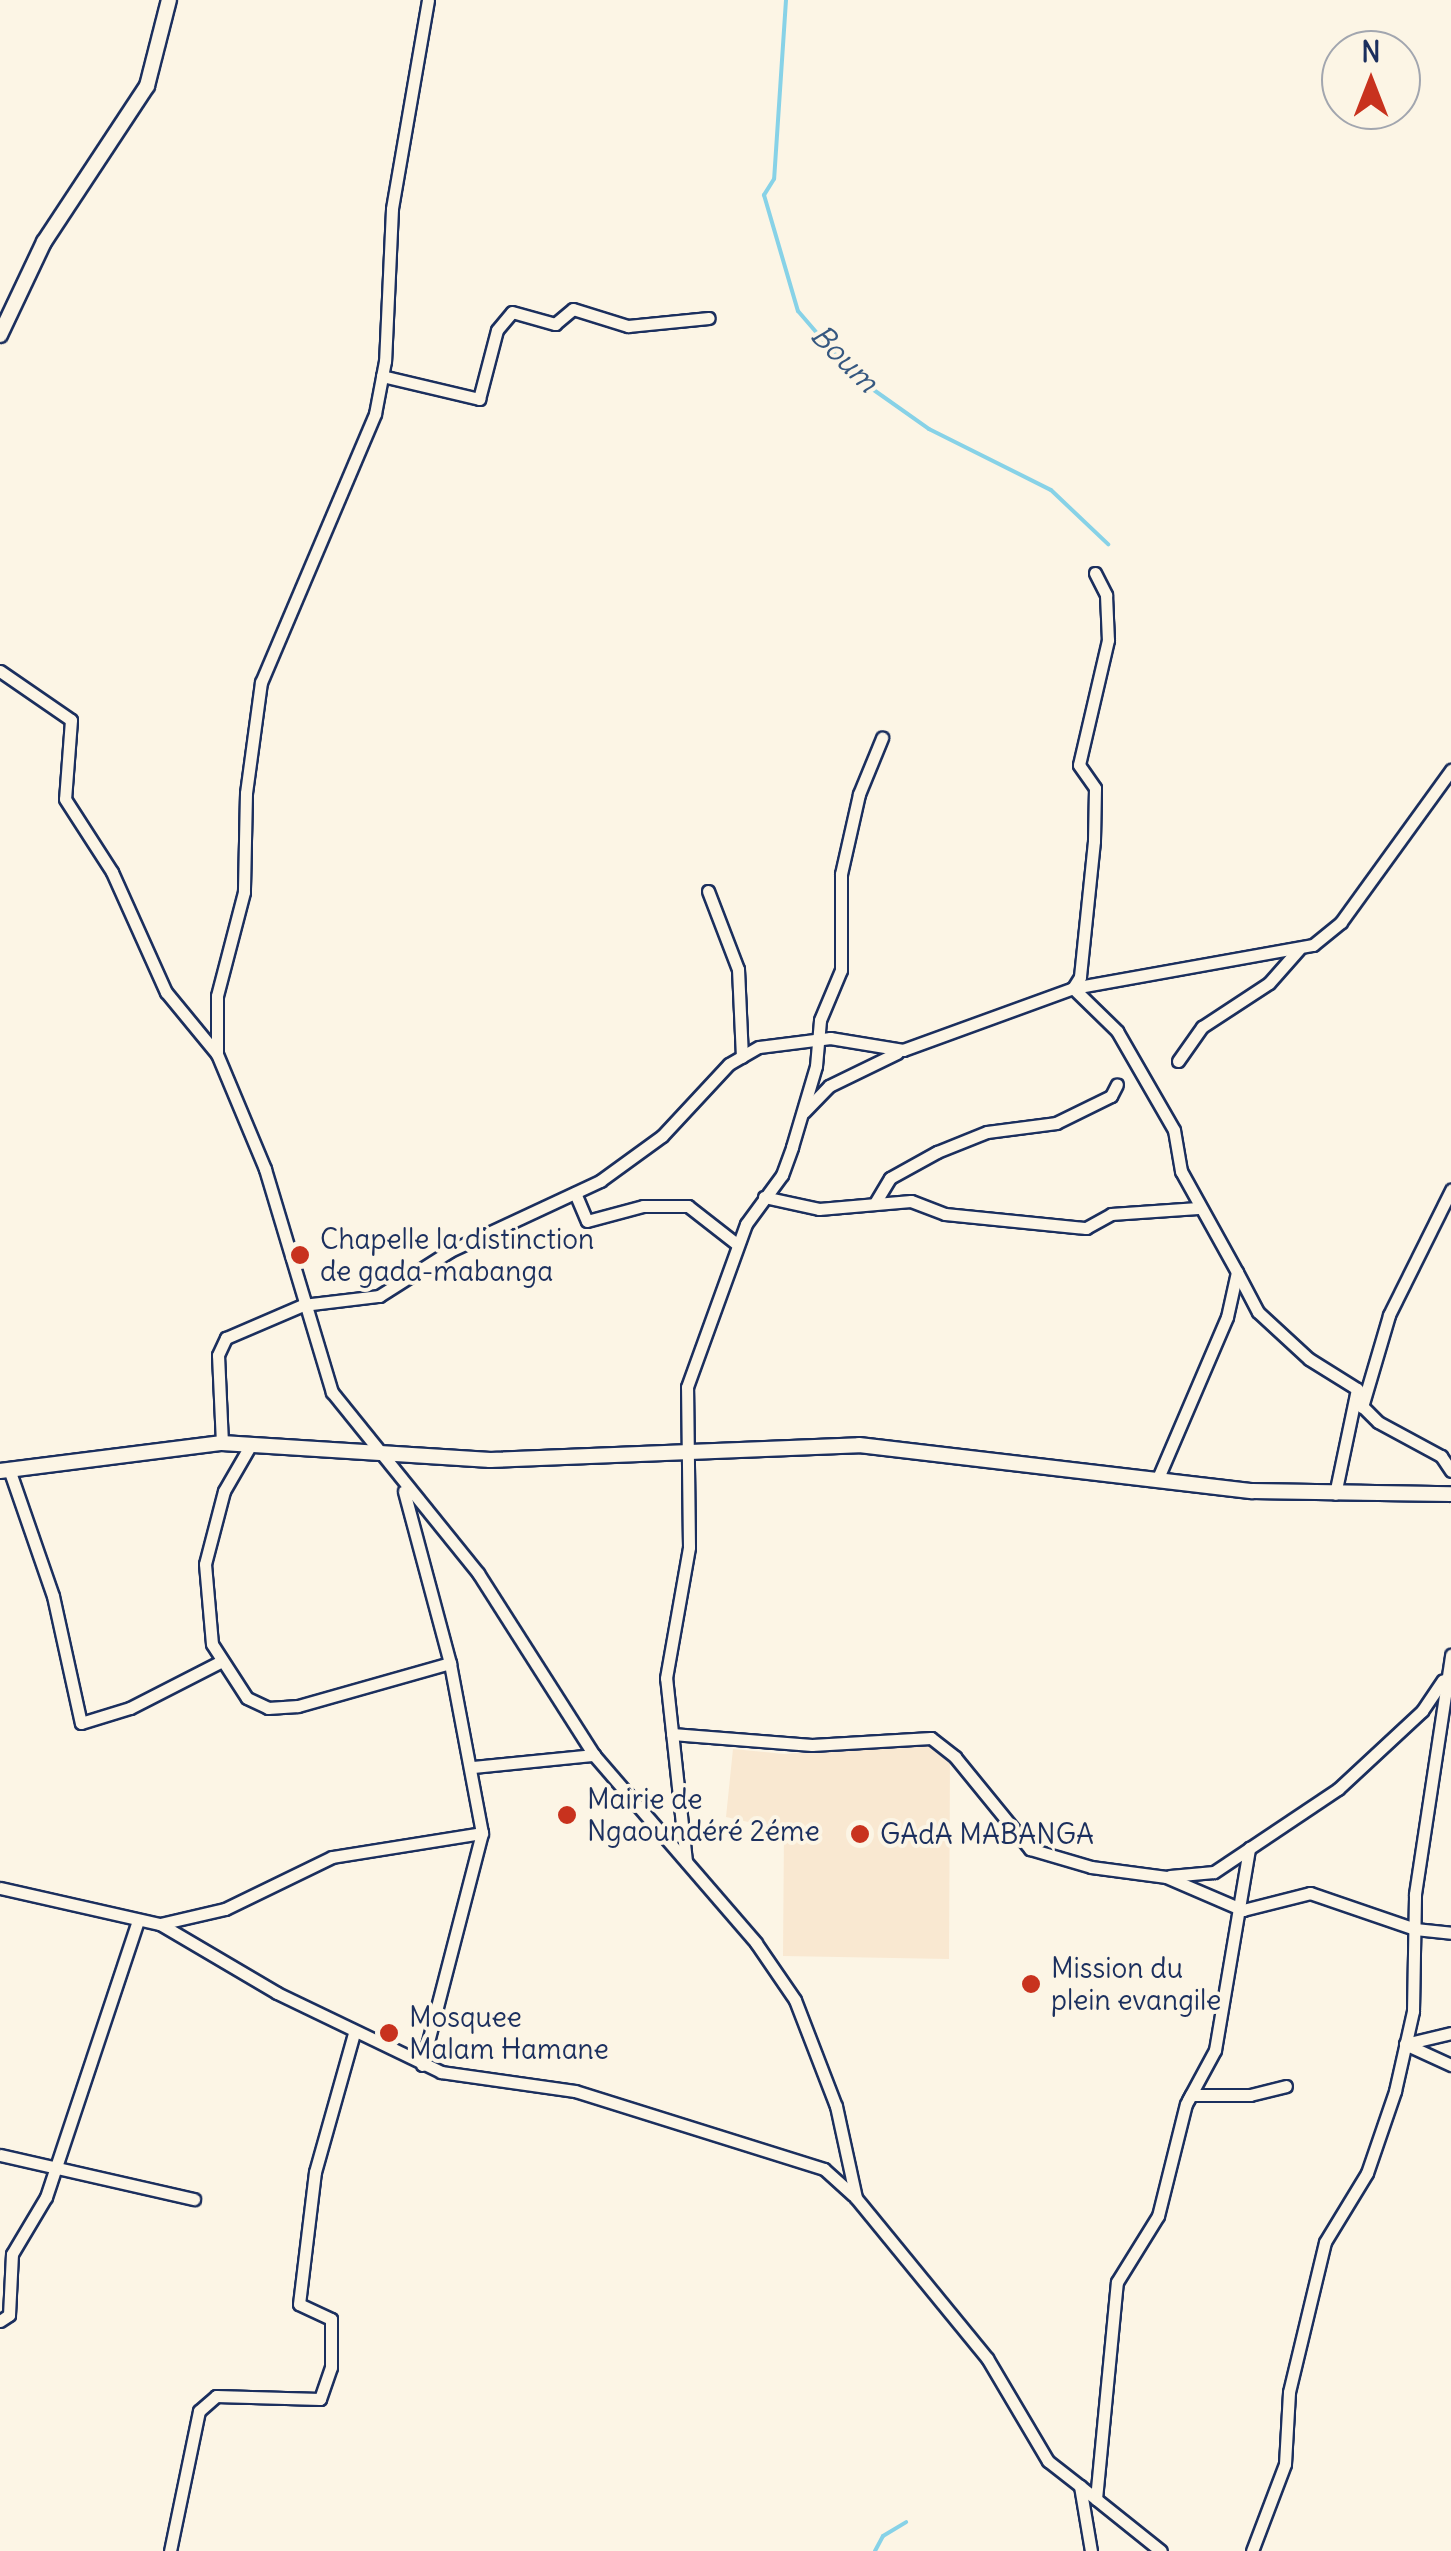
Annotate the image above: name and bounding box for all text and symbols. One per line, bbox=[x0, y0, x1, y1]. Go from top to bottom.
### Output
north arrow bbox=[1321, 30, 1421, 130]
text: N bbox=[1361, 34, 1381, 70]
water label: Boum bbox=[804, 317, 886, 399]
place label: Chapelle la distinction de gada-mabanga bbox=[320, 1222, 594, 1288]
marker: Chapelle la distinction de gada-mabanga bbox=[289, 1244, 311, 1266]
place label: Mairie de Ngaoundéré 2éme bbox=[587, 1782, 820, 1848]
marker: Mairie de Ngaoundéré 2éme bbox=[556, 1804, 578, 1826]
place label: GAdA MABANGA bbox=[880, 1817, 1094, 1851]
marker: GAdA MABANGA bbox=[849, 1823, 871, 1845]
place label: Mission du plein evangile bbox=[1051, 1951, 1221, 2017]
marker: Mission du plein evangile bbox=[1020, 1973, 1042, 1995]
place label: Mosquee Malam Hamane bbox=[409, 2000, 609, 2066]
marker: Mosquee Malam Hamane bbox=[378, 2022, 400, 2044]

